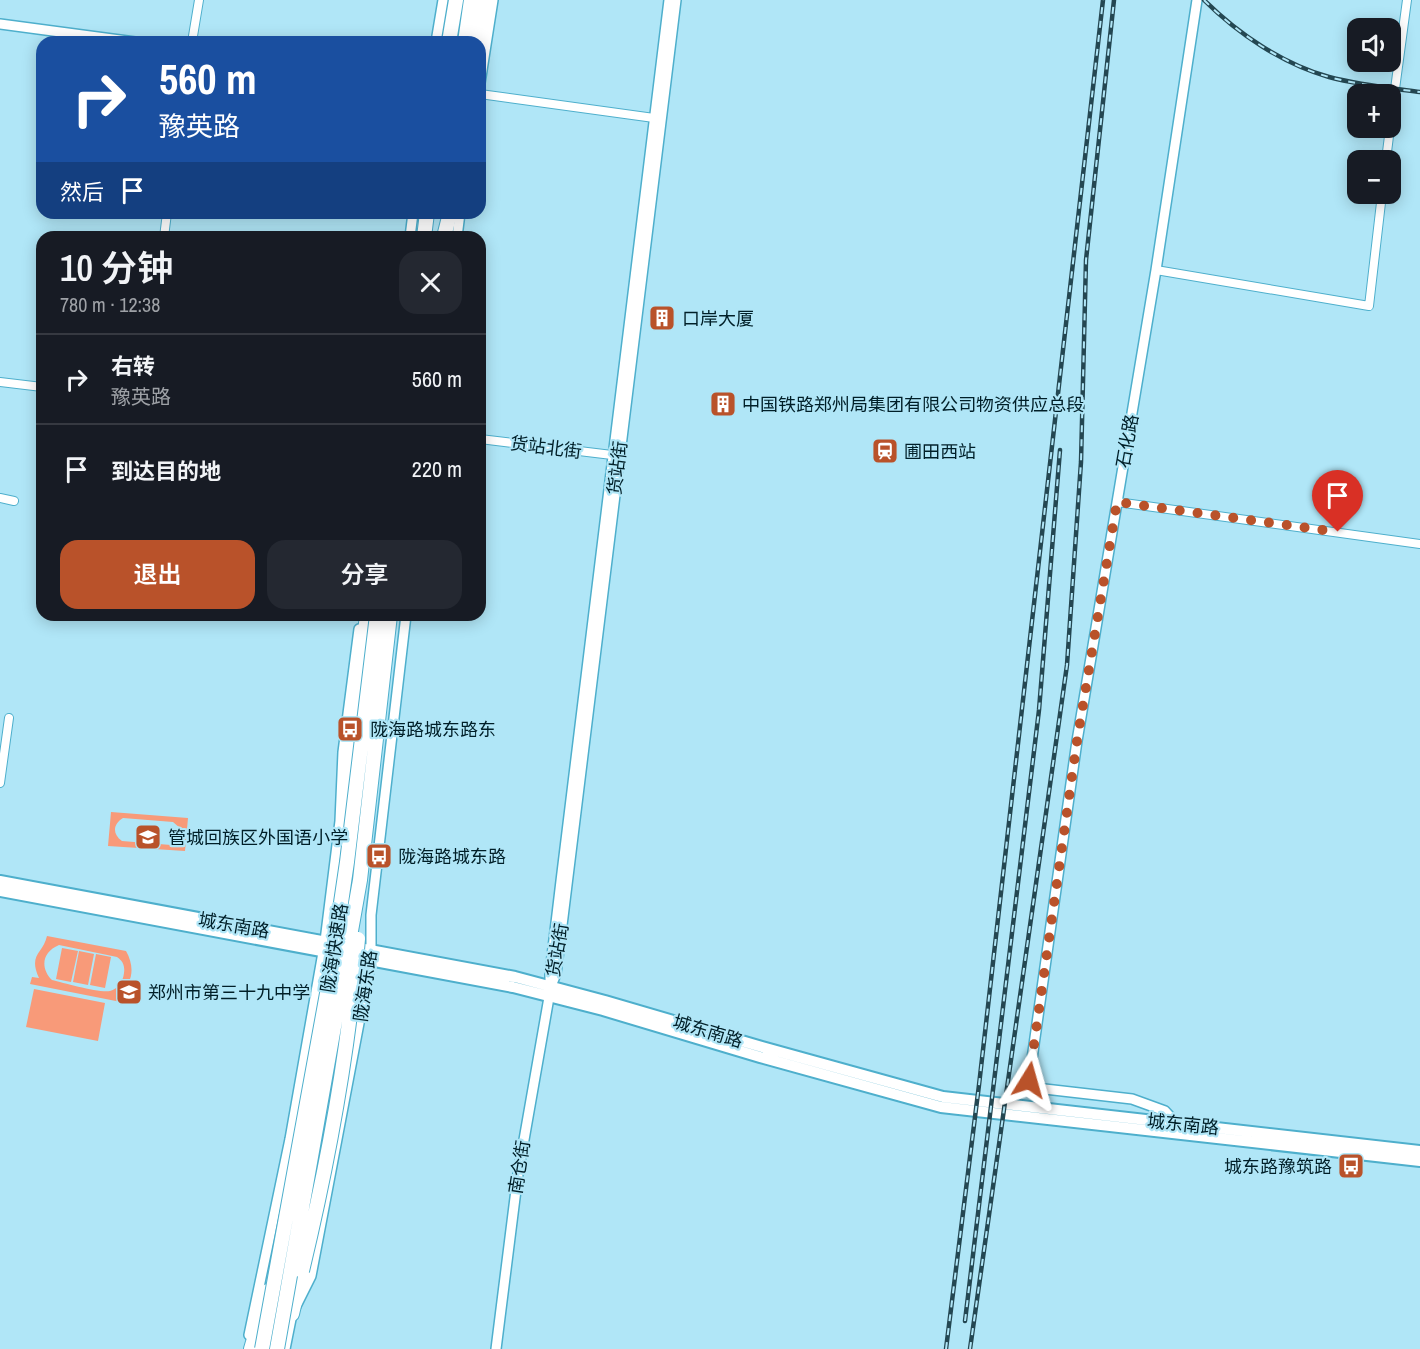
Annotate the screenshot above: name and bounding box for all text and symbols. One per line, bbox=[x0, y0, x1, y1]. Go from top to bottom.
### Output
map controls bbox=[1347, 18, 1401, 204]
button: sound bbox=[1347, 18, 1401, 72]
text: 560 m bbox=[159, 51, 257, 107]
icon: right bbox=[60, 60, 138, 138]
button: + bbox=[1347, 84, 1401, 138]
text: 豫英路 bbox=[159, 108, 240, 144]
button: − bbox=[1347, 150, 1401, 204]
icon: arrive bbox=[116, 174, 149, 207]
text: 然后 bbox=[60, 177, 104, 207]
text: 10 分钟 bbox=[60, 244, 173, 292]
button: close bbox=[399, 251, 462, 314]
text: 780 m · 12:38 bbox=[60, 291, 160, 318]
building icon: 口岸大厦 bbox=[647, 303, 677, 333]
place label: 口岸大厦 bbox=[682, 306, 754, 331]
text: 右转 bbox=[111, 351, 155, 381]
icon: right bbox=[60, 363, 93, 396]
text: 560 m bbox=[412, 364, 462, 394]
text: 豫英路 bbox=[111, 383, 171, 410]
building icon: 中国铁路郑州局集团有限公司物资供应总段 bbox=[708, 389, 738, 419]
place label: 中国铁路郑州局集团有限公司物资供应总段 bbox=[742, 392, 1084, 417]
street label: 石化路 bbox=[1110, 412, 1144, 470]
street label: 货站北街 bbox=[509, 430, 583, 464]
station icon: 圃田西站 bbox=[870, 436, 900, 466]
place label: 圃田西站 bbox=[904, 439, 976, 464]
street label: 货站街 bbox=[601, 440, 633, 496]
icon: arrive bbox=[60, 453, 93, 486]
text: 220 m bbox=[412, 454, 462, 484]
text: 到达目的地 bbox=[111, 456, 221, 486]
pin bbox=[1312, 470, 1363, 532]
icon: arrive bbox=[1321, 479, 1354, 512]
button: 退出 bbox=[60, 540, 255, 609]
button: 分享 bbox=[267, 540, 462, 609]
bus stop icon: 陇海路城东路东 bbox=[335, 714, 365, 744]
place label: 陇海路城东路东 bbox=[370, 717, 496, 742]
school or university icon: 管城回族区外国语小学 bbox=[133, 822, 163, 852]
place label: 管城回族区外国语小学 bbox=[168, 825, 348, 850]
bus stop icon: 陇海路城东路 bbox=[364, 841, 394, 871]
place label: 陇海路城东路 bbox=[398, 844, 506, 869]
street label: 陇海快速路 bbox=[315, 902, 353, 994]
street label: 城东南路 bbox=[196, 906, 272, 944]
street label: 货站街 bbox=[540, 921, 574, 979]
street label: 陇海东路 bbox=[348, 949, 382, 1023]
school or university icon: 郑州市第三十九中学 bbox=[114, 977, 144, 1007]
place label: 郑州市第三十九中学 bbox=[148, 980, 310, 1005]
street label: 城东南路 bbox=[670, 1009, 746, 1053]
position arrow bbox=[997, 1048, 1061, 1112]
street label: 城东南路 bbox=[1146, 1108, 1220, 1140]
street label: 南仓街 bbox=[502, 1138, 536, 1196]
bus stop icon: 城东路豫筑路 bbox=[1336, 1151, 1366, 1181]
place label: 城东路豫筑路 bbox=[1224, 1154, 1332, 1179]

